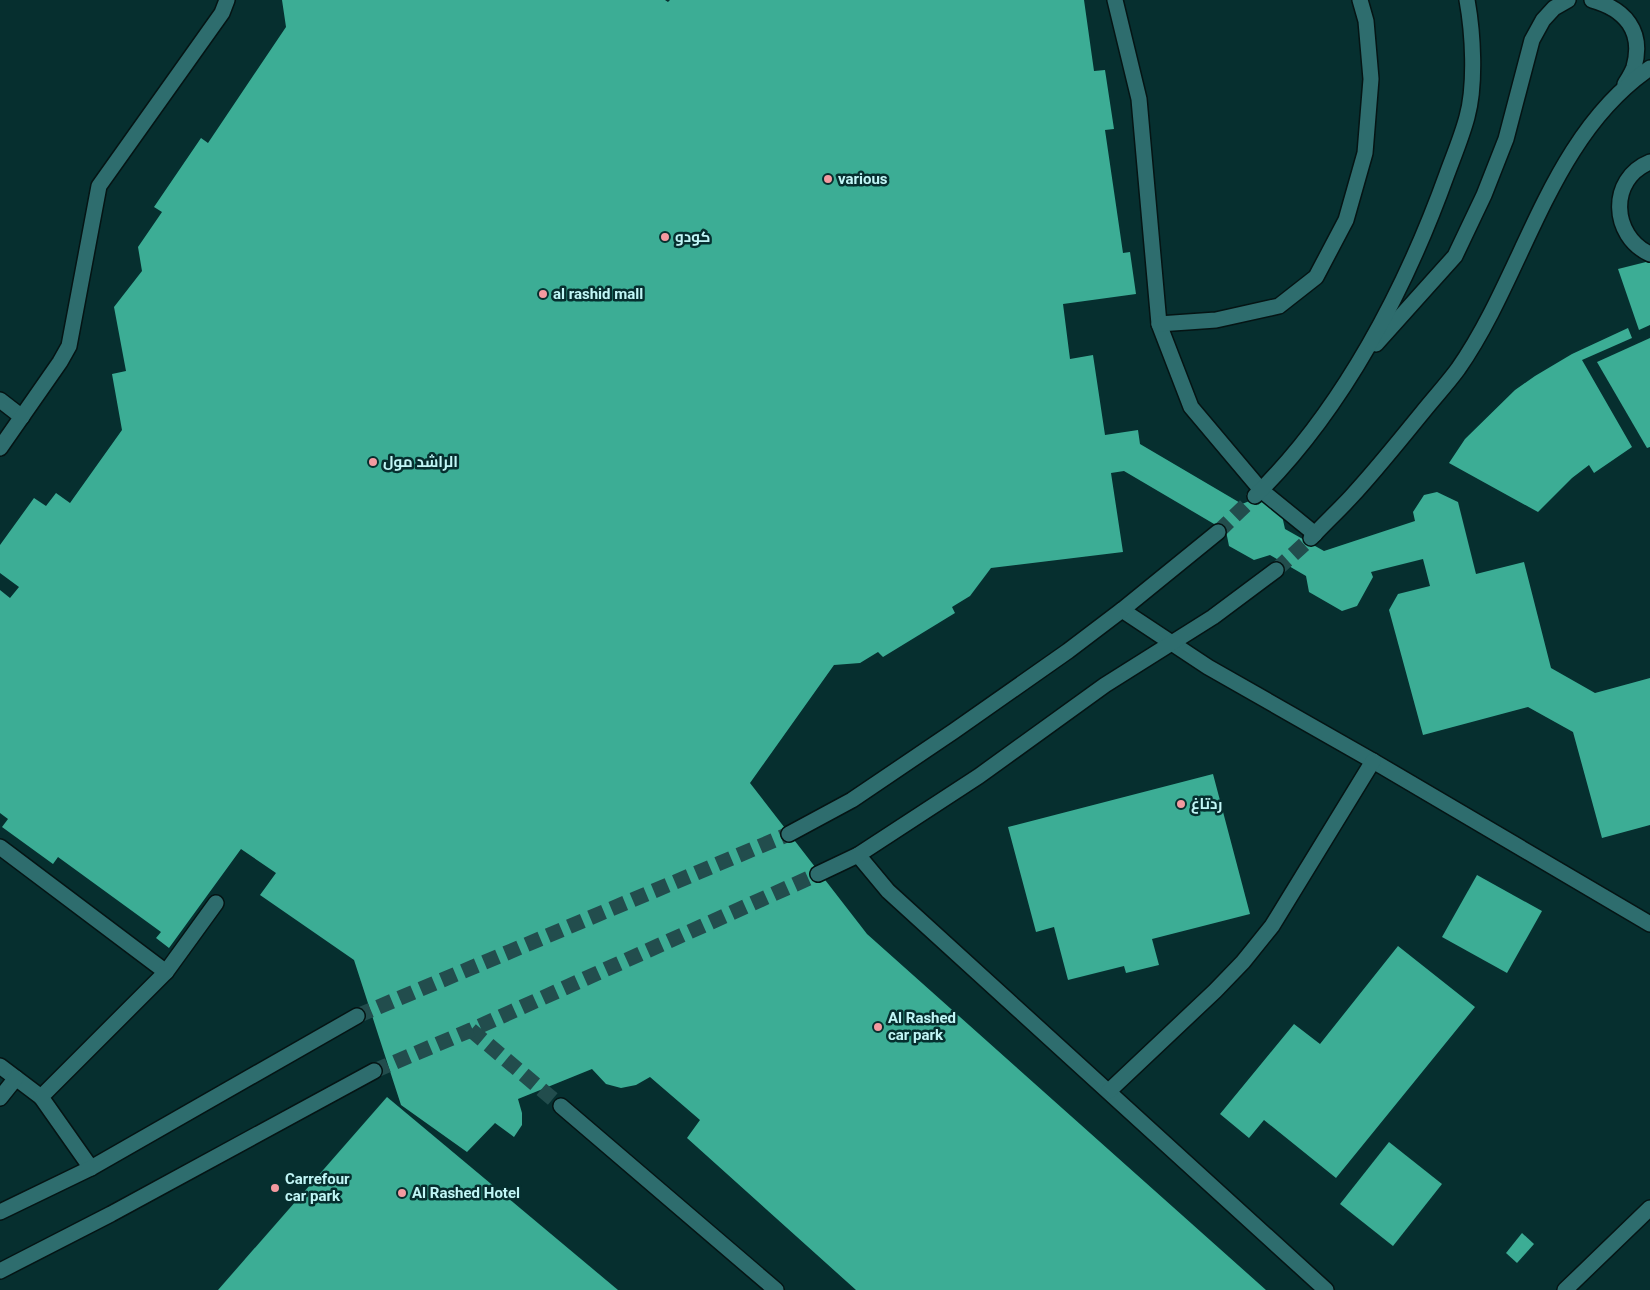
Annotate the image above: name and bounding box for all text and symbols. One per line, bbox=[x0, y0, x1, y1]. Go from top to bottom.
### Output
place label: various bbox=[838, 170, 888, 188]
marker: various bbox=[822, 173, 834, 185]
place label: كودو bbox=[675, 228, 710, 246]
marker: كودو bbox=[659, 231, 671, 243]
place label: al rashid mall bbox=[553, 285, 643, 303]
marker: al rashid mall bbox=[537, 288, 549, 300]
place label: الراشد مول bbox=[383, 453, 458, 471]
marker: الراشد مول bbox=[367, 456, 379, 468]
place label: ردتاغ bbox=[1191, 795, 1222, 814]
marker: ردتاغ bbox=[1175, 798, 1187, 810]
place label: Al Rashed car park bbox=[888, 1009, 956, 1044]
marker: Al Rashed car park bbox=[872, 1021, 884, 1033]
place label: Carrefour car park bbox=[285, 1170, 350, 1205]
marker: Carrefour car park bbox=[269, 1182, 281, 1194]
place label: Al Rashed Hotel bbox=[412, 1184, 520, 1202]
marker: Al Rashed Hotel bbox=[396, 1187, 408, 1199]

